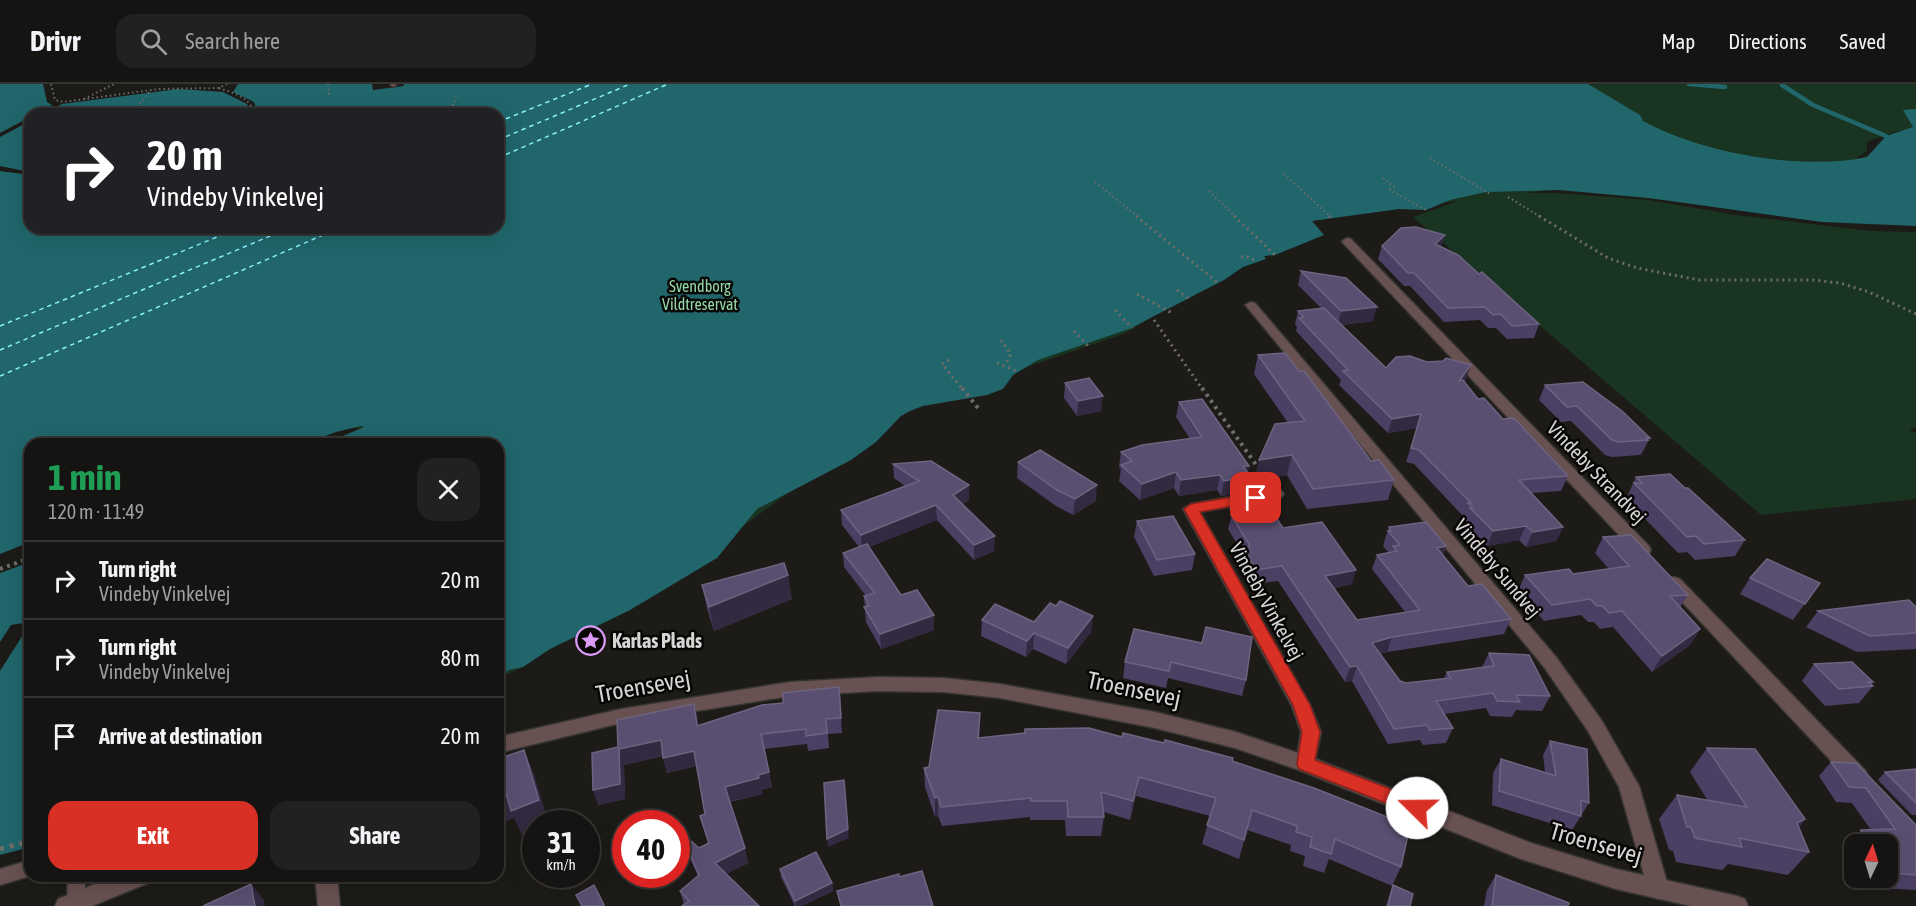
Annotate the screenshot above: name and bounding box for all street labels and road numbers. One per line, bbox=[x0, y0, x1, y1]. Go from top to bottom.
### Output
street label: Vindeby Strandvej bbox=[1543, 416, 1651, 528]
street label: Vindeby Sundvej bbox=[1450, 514, 1546, 622]
street label: Vindeby Vinkelvej bbox=[1225, 538, 1309, 664]
street label: Troensevej bbox=[594, 664, 692, 708]
street label: Troensevej bbox=[1085, 666, 1183, 712]
street label: Troensevej bbox=[1547, 817, 1645, 869]

